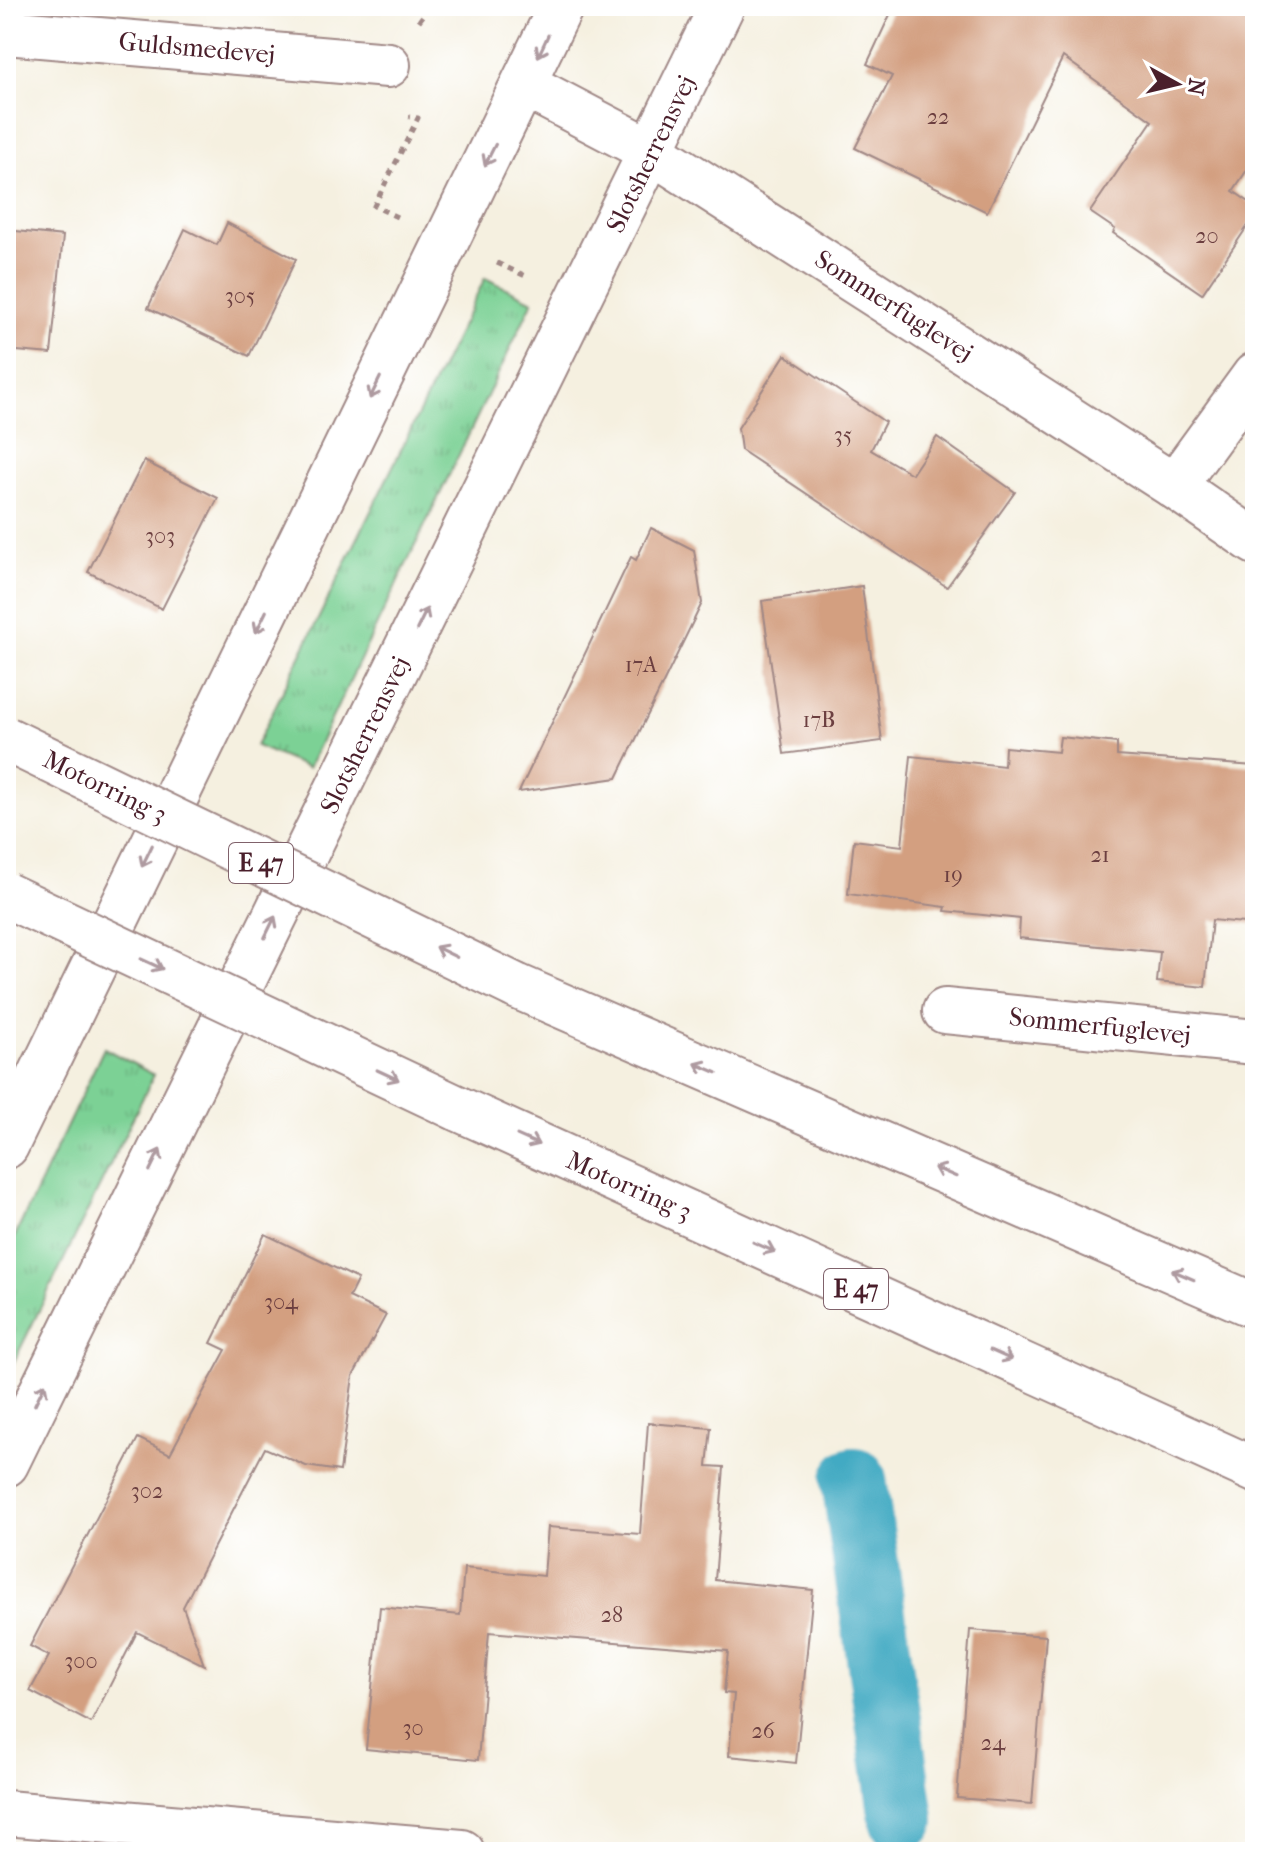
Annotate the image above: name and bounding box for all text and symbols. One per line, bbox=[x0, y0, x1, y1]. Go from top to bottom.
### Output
street label: Guldsmedevej bbox=[117, 26, 277, 70]
one-way arrow bbox=[535, 33, 550, 57]
north arrow bbox=[1137, 44, 1217, 124]
street label: Slotsherrensvej bbox=[600, 70, 702, 238]
text: N bbox=[1182, 77, 1210, 97]
house number: 22 bbox=[927, 104, 949, 130]
one-way arrow bbox=[481, 142, 497, 166]
house number: 20 bbox=[1195, 223, 1219, 249]
street label: Sommerfuglevej bbox=[809, 243, 979, 369]
house number: 305 bbox=[225, 283, 255, 309]
one-way arrow bbox=[367, 376, 382, 400]
house number: 35 bbox=[834, 422, 852, 448]
house number: 303 bbox=[145, 523, 175, 549]
one-way arrow bbox=[415, 607, 430, 631]
one-way arrow bbox=[253, 610, 268, 634]
street label: Slotsherrensvej bbox=[314, 651, 416, 819]
house number: 17A bbox=[625, 652, 658, 678]
house number: 17B bbox=[803, 707, 835, 733]
street label: Motorring 3 bbox=[38, 744, 172, 830]
house number: 21 bbox=[1090, 842, 1110, 868]
one-way arrow bbox=[139, 843, 154, 867]
road number: E 47 bbox=[229, 843, 293, 883]
house number: 19 bbox=[943, 862, 963, 888]
one-way arrow bbox=[263, 916, 278, 940]
one-way arrow bbox=[434, 944, 458, 959]
one-way arrow bbox=[140, 957, 164, 972]
street label: Sommerfuglevej bbox=[1008, 1001, 1192, 1051]
one-way arrow bbox=[694, 1060, 719, 1075]
one-way arrow bbox=[375, 1068, 399, 1083]
one-way arrow bbox=[515, 1133, 539, 1148]
street label: Motorring 3 bbox=[562, 1145, 696, 1227]
one-way arrow bbox=[148, 1149, 163, 1173]
one-way arrow bbox=[933, 1163, 958, 1178]
one-way arrow bbox=[752, 1241, 776, 1256]
one-way arrow bbox=[1172, 1267, 1196, 1282]
road number: E 47 bbox=[824, 1269, 888, 1309]
house number: 304 bbox=[264, 1289, 299, 1315]
one-way arrow bbox=[989, 1348, 1013, 1363]
one-way arrow bbox=[33, 1382, 49, 1406]
house number: 302 bbox=[131, 1478, 163, 1504]
house number: 28 bbox=[601, 1602, 623, 1628]
house number: 300 bbox=[64, 1648, 98, 1674]
house number: 30 bbox=[402, 1715, 424, 1741]
house number: 26 bbox=[751, 1718, 775, 1744]
house number: 24 bbox=[981, 1730, 1006, 1756]

